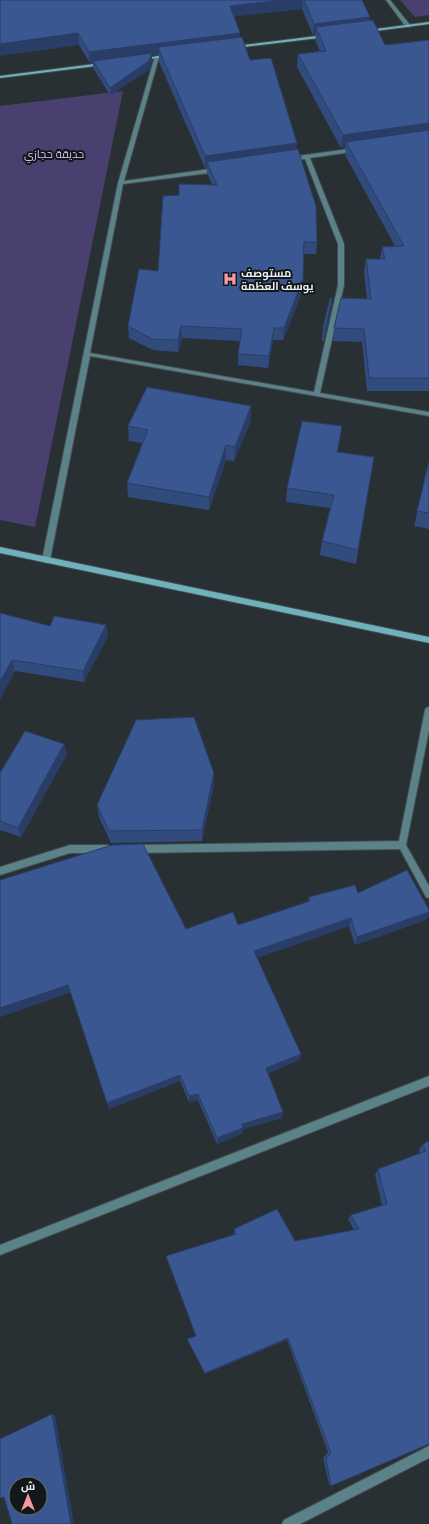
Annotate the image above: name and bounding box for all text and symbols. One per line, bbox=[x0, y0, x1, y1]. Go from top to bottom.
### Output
park label: حديقة حجازي bbox=[24, 146, 84, 163]
place label: مستوصف يوسف العظمة bbox=[241, 265, 314, 294]
hospital icon: مستوصف يوسف العظمة bbox=[222, 271, 238, 287]
north arrow bbox=[8, 1476, 48, 1516]
text: ش bbox=[21, 1478, 35, 1494]

